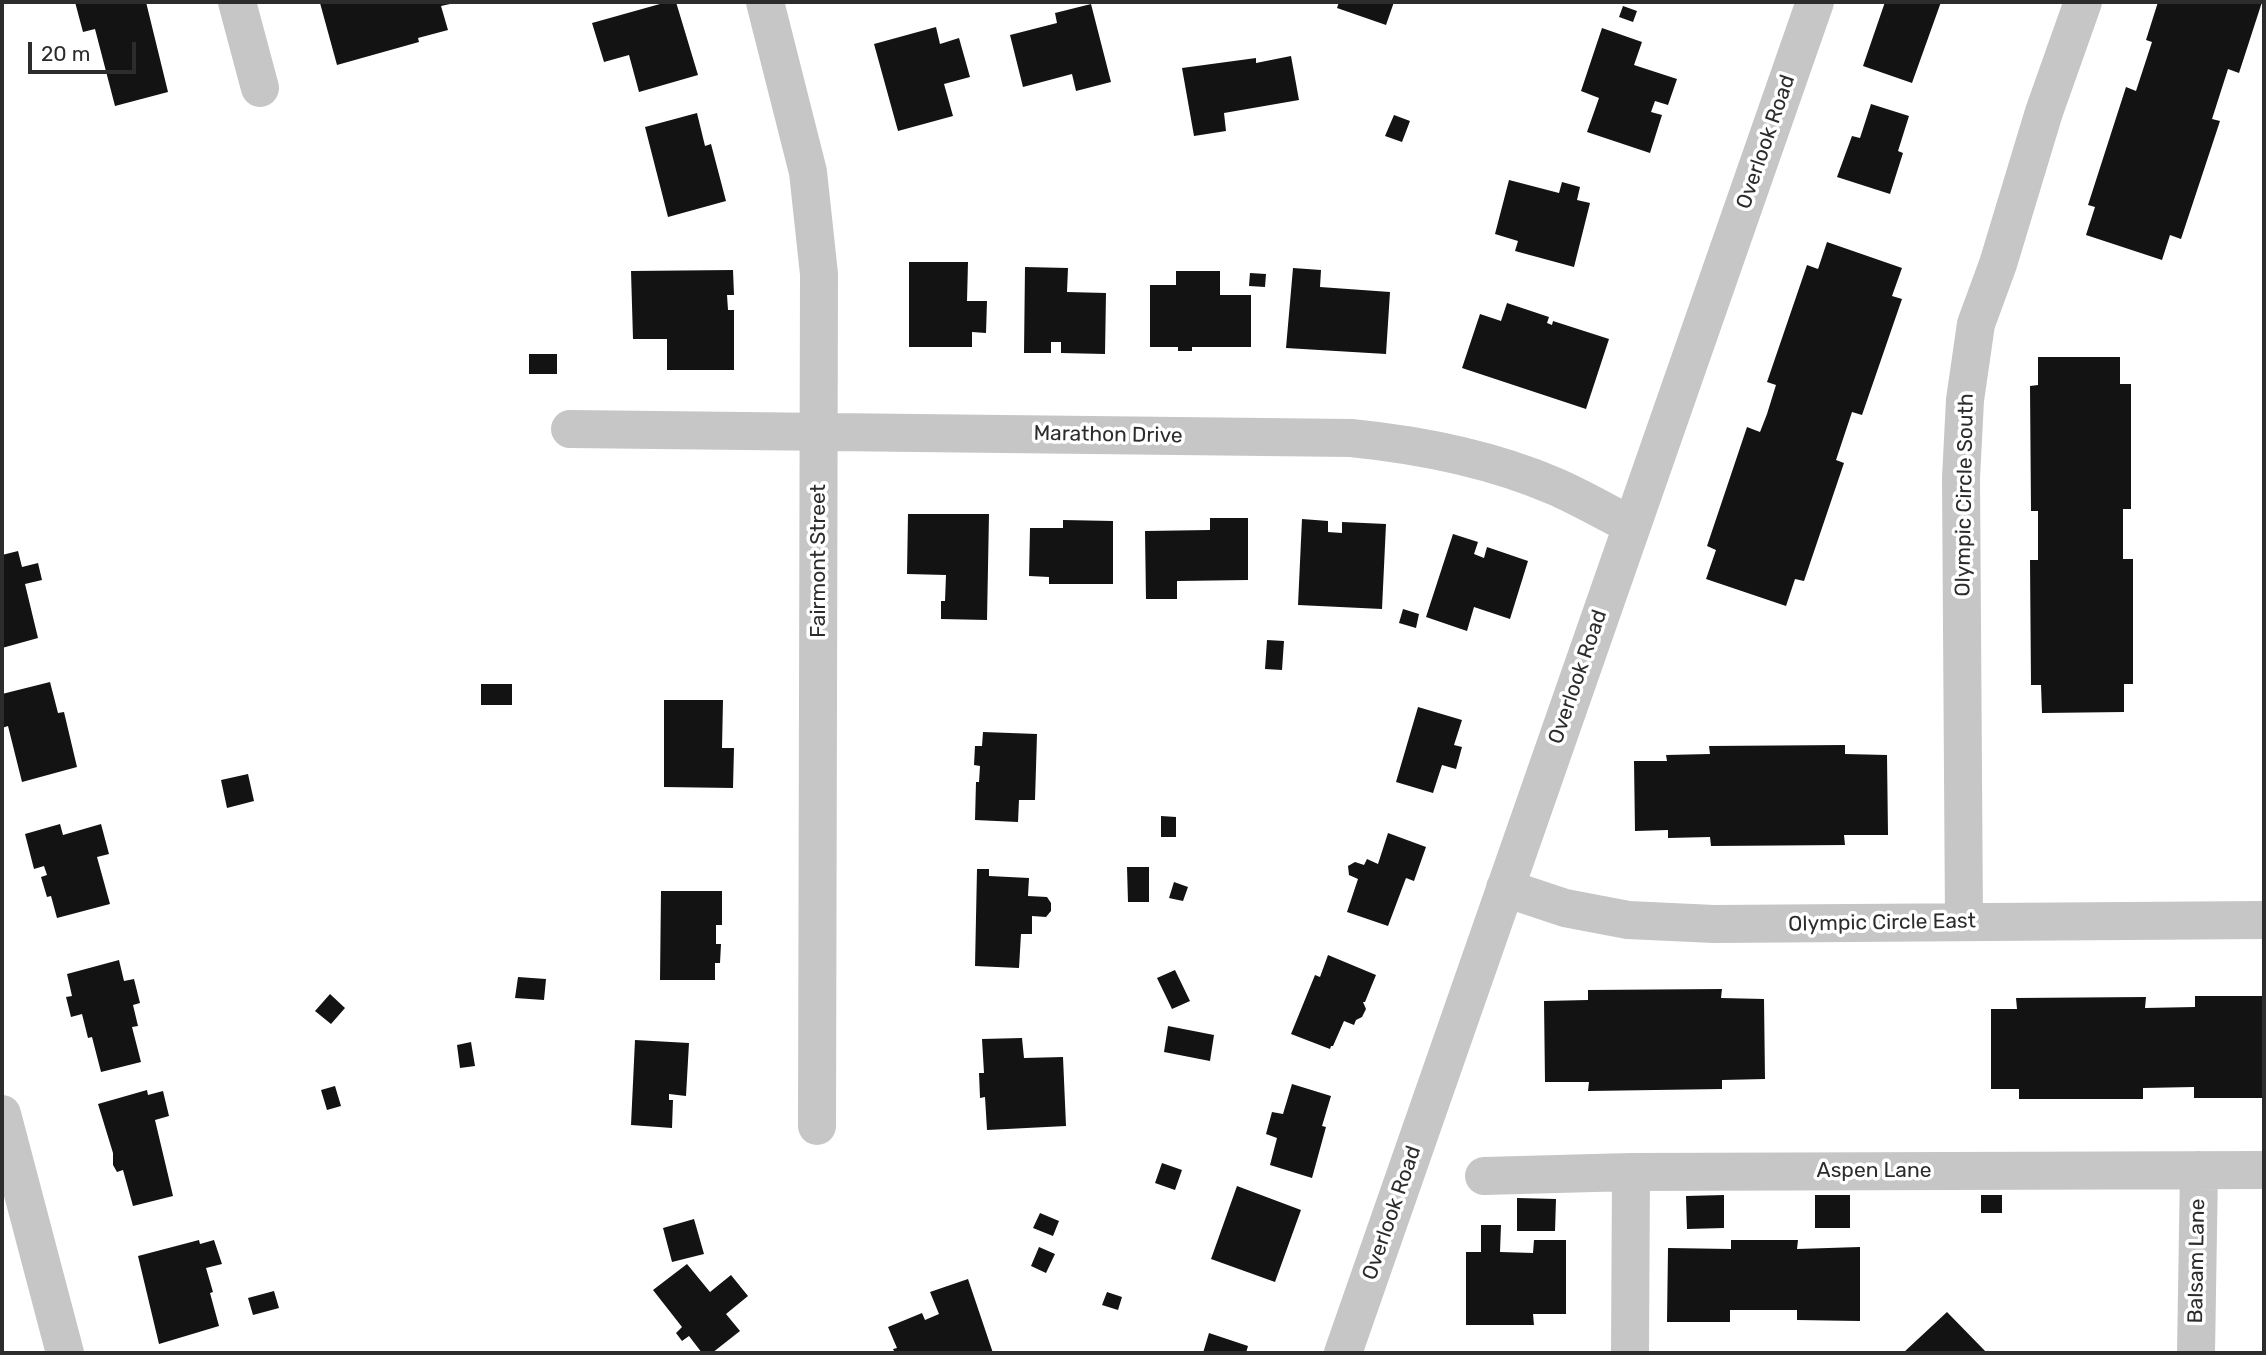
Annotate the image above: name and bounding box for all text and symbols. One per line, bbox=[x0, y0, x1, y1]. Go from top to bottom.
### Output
scale bar bbox=[32, 28, 140, 72]
text: 20 m bbox=[41, 41, 90, 66]
street label: Overlook Road bbox=[1731, 72, 1801, 212]
street label: Olympic Circle South bbox=[1951, 393, 1979, 597]
street label: Marathon Drive bbox=[1033, 421, 1183, 449]
street label: Fairmont Street bbox=[806, 484, 832, 638]
street label: Overlook Road bbox=[1543, 607, 1613, 747]
street label: Olympic Circle East bbox=[1788, 909, 1976, 937]
street label: Overlook Road bbox=[1357, 1143, 1427, 1283]
street label: Aspen Lane bbox=[1817, 1158, 1931, 1184]
street label: Balsam Lane bbox=[2183, 1198, 2211, 1324]

